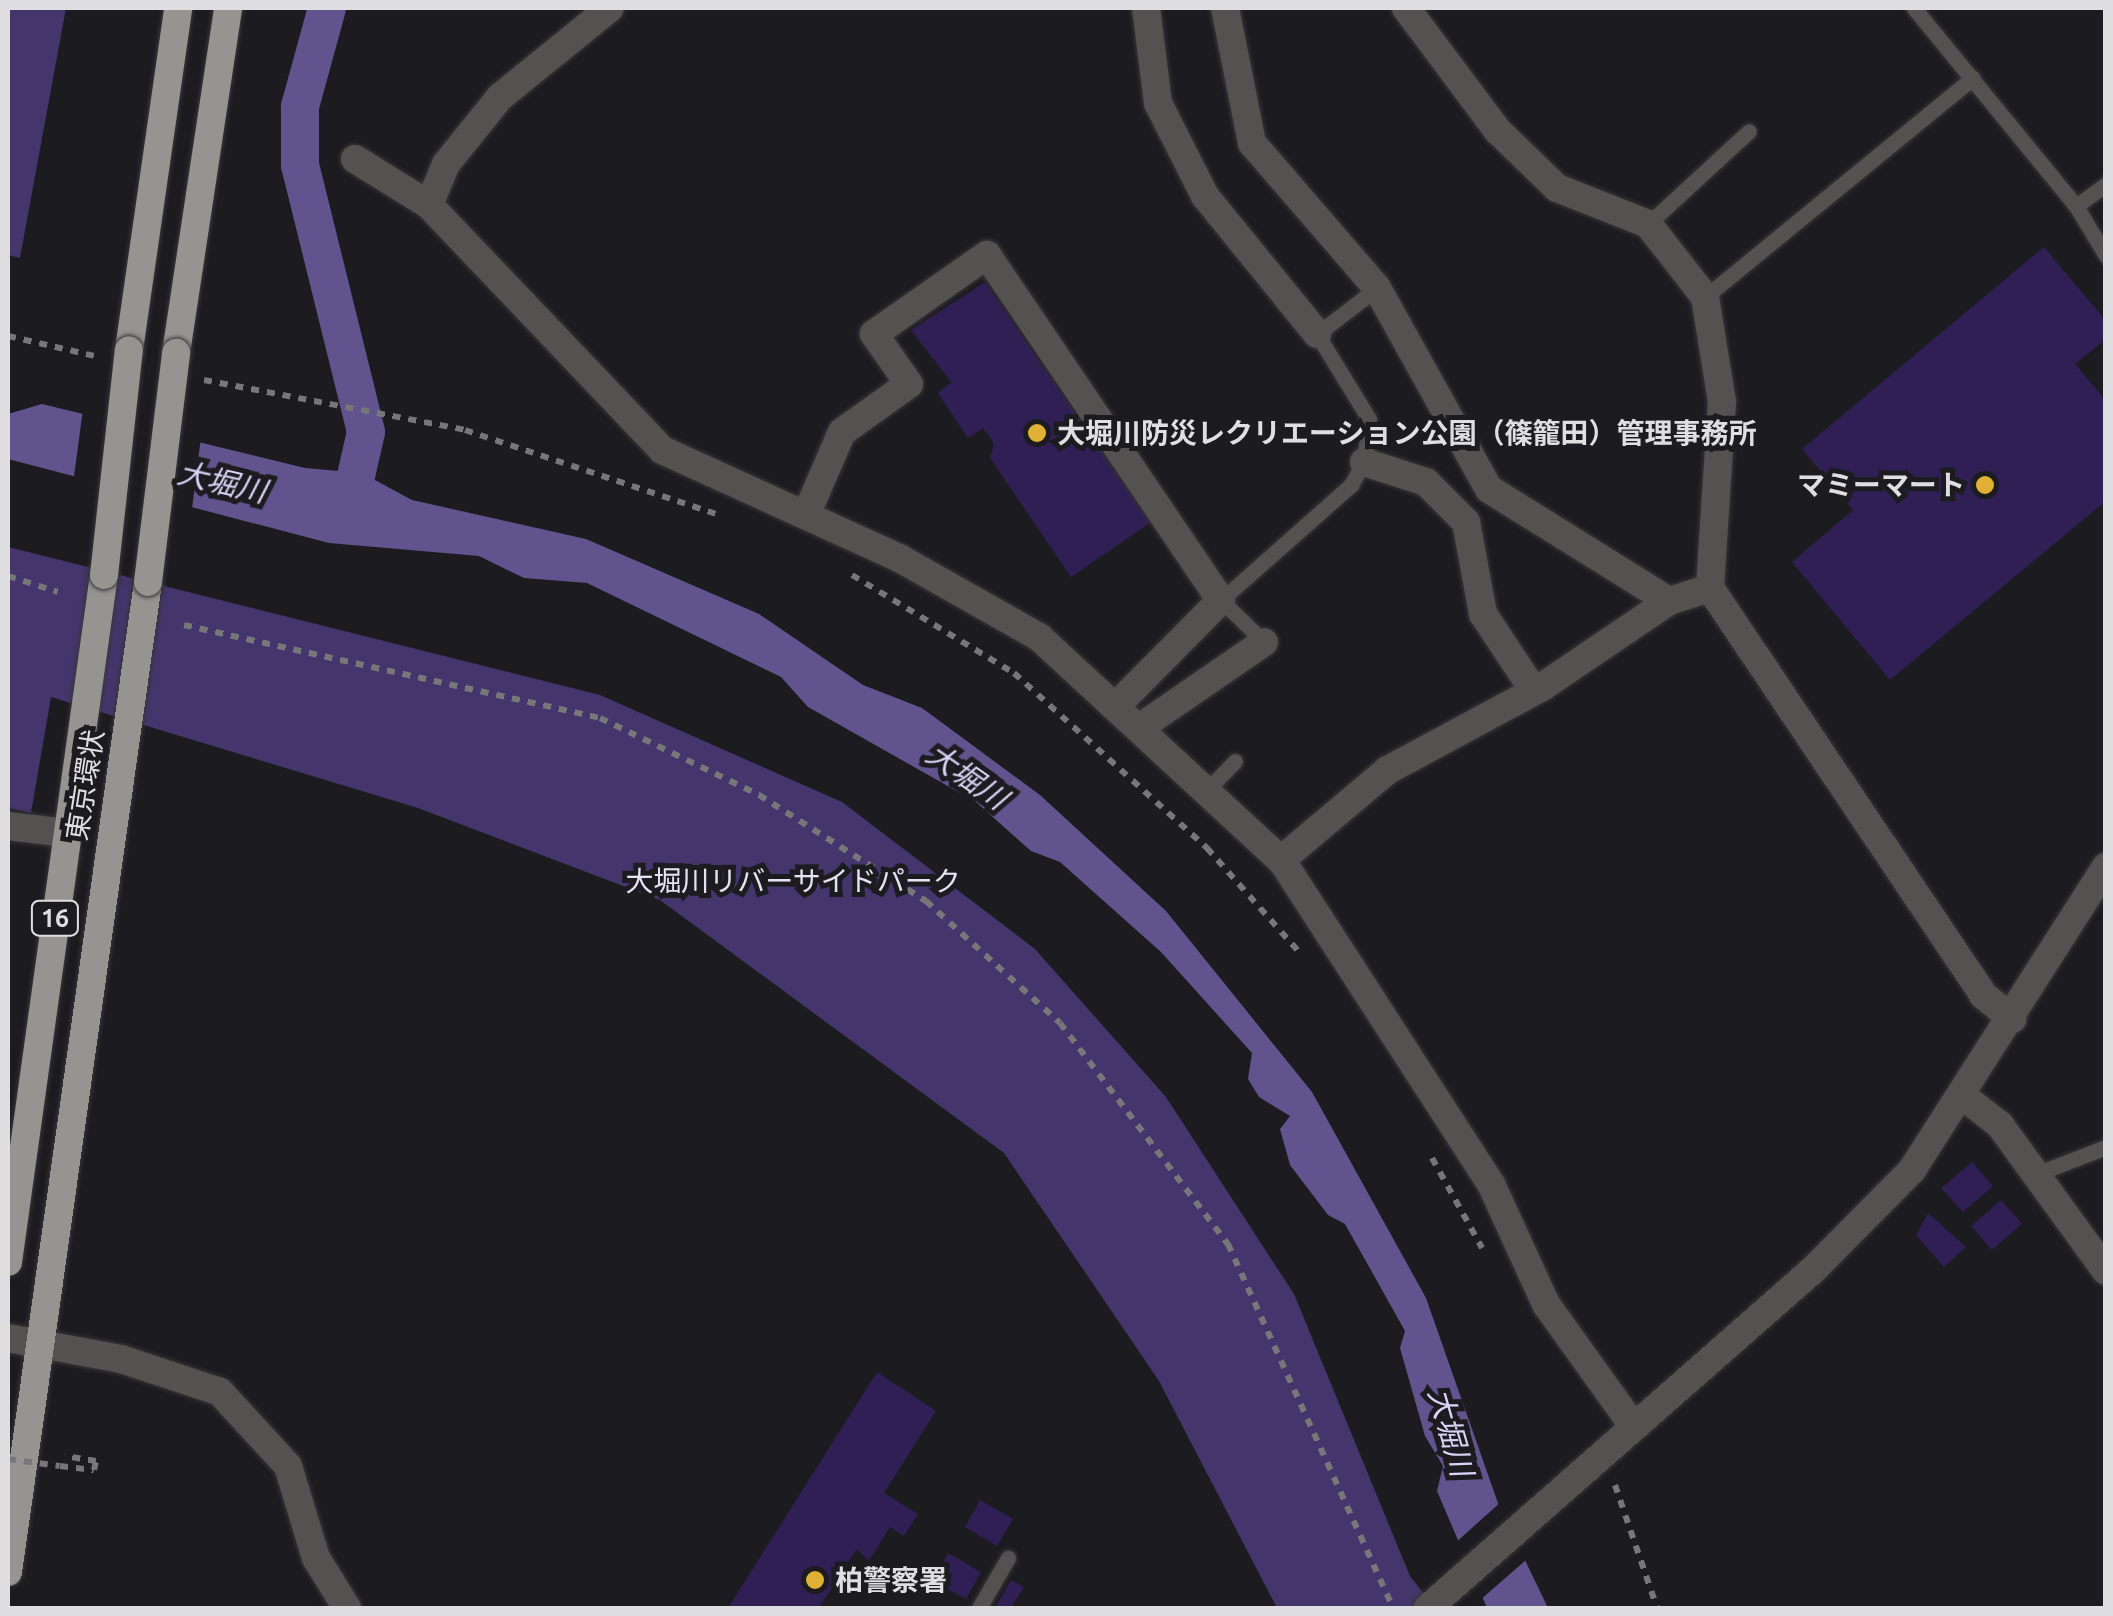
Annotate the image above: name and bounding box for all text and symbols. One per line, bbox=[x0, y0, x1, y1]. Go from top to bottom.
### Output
place label: 大堀川防災レクリエーション公園（篠籠田）管理事務所 bbox=[1057, 416, 1757, 450]
marker: 大堀川防災レクリエーション公園（篠籠田）管理事務所 bbox=[1026, 422, 1048, 444]
water label: 大堀川 bbox=[174, 454, 270, 510]
place label: マミーマート bbox=[1797, 468, 1965, 502]
marker: マミーマート bbox=[1974, 474, 1996, 496]
street label: 東京環状 bbox=[60, 727, 110, 843]
water label: 大堀川 bbox=[920, 735, 1014, 817]
park label: 大堀川リバーサイドパーク bbox=[625, 864, 961, 898]
road number: 16 bbox=[30, 898, 80, 938]
water label: 大堀川 bbox=[1421, 1384, 1481, 1480]
place label: 柏警察署 bbox=[835, 1563, 947, 1597]
marker: 柏警察署 bbox=[804, 1569, 826, 1591]

